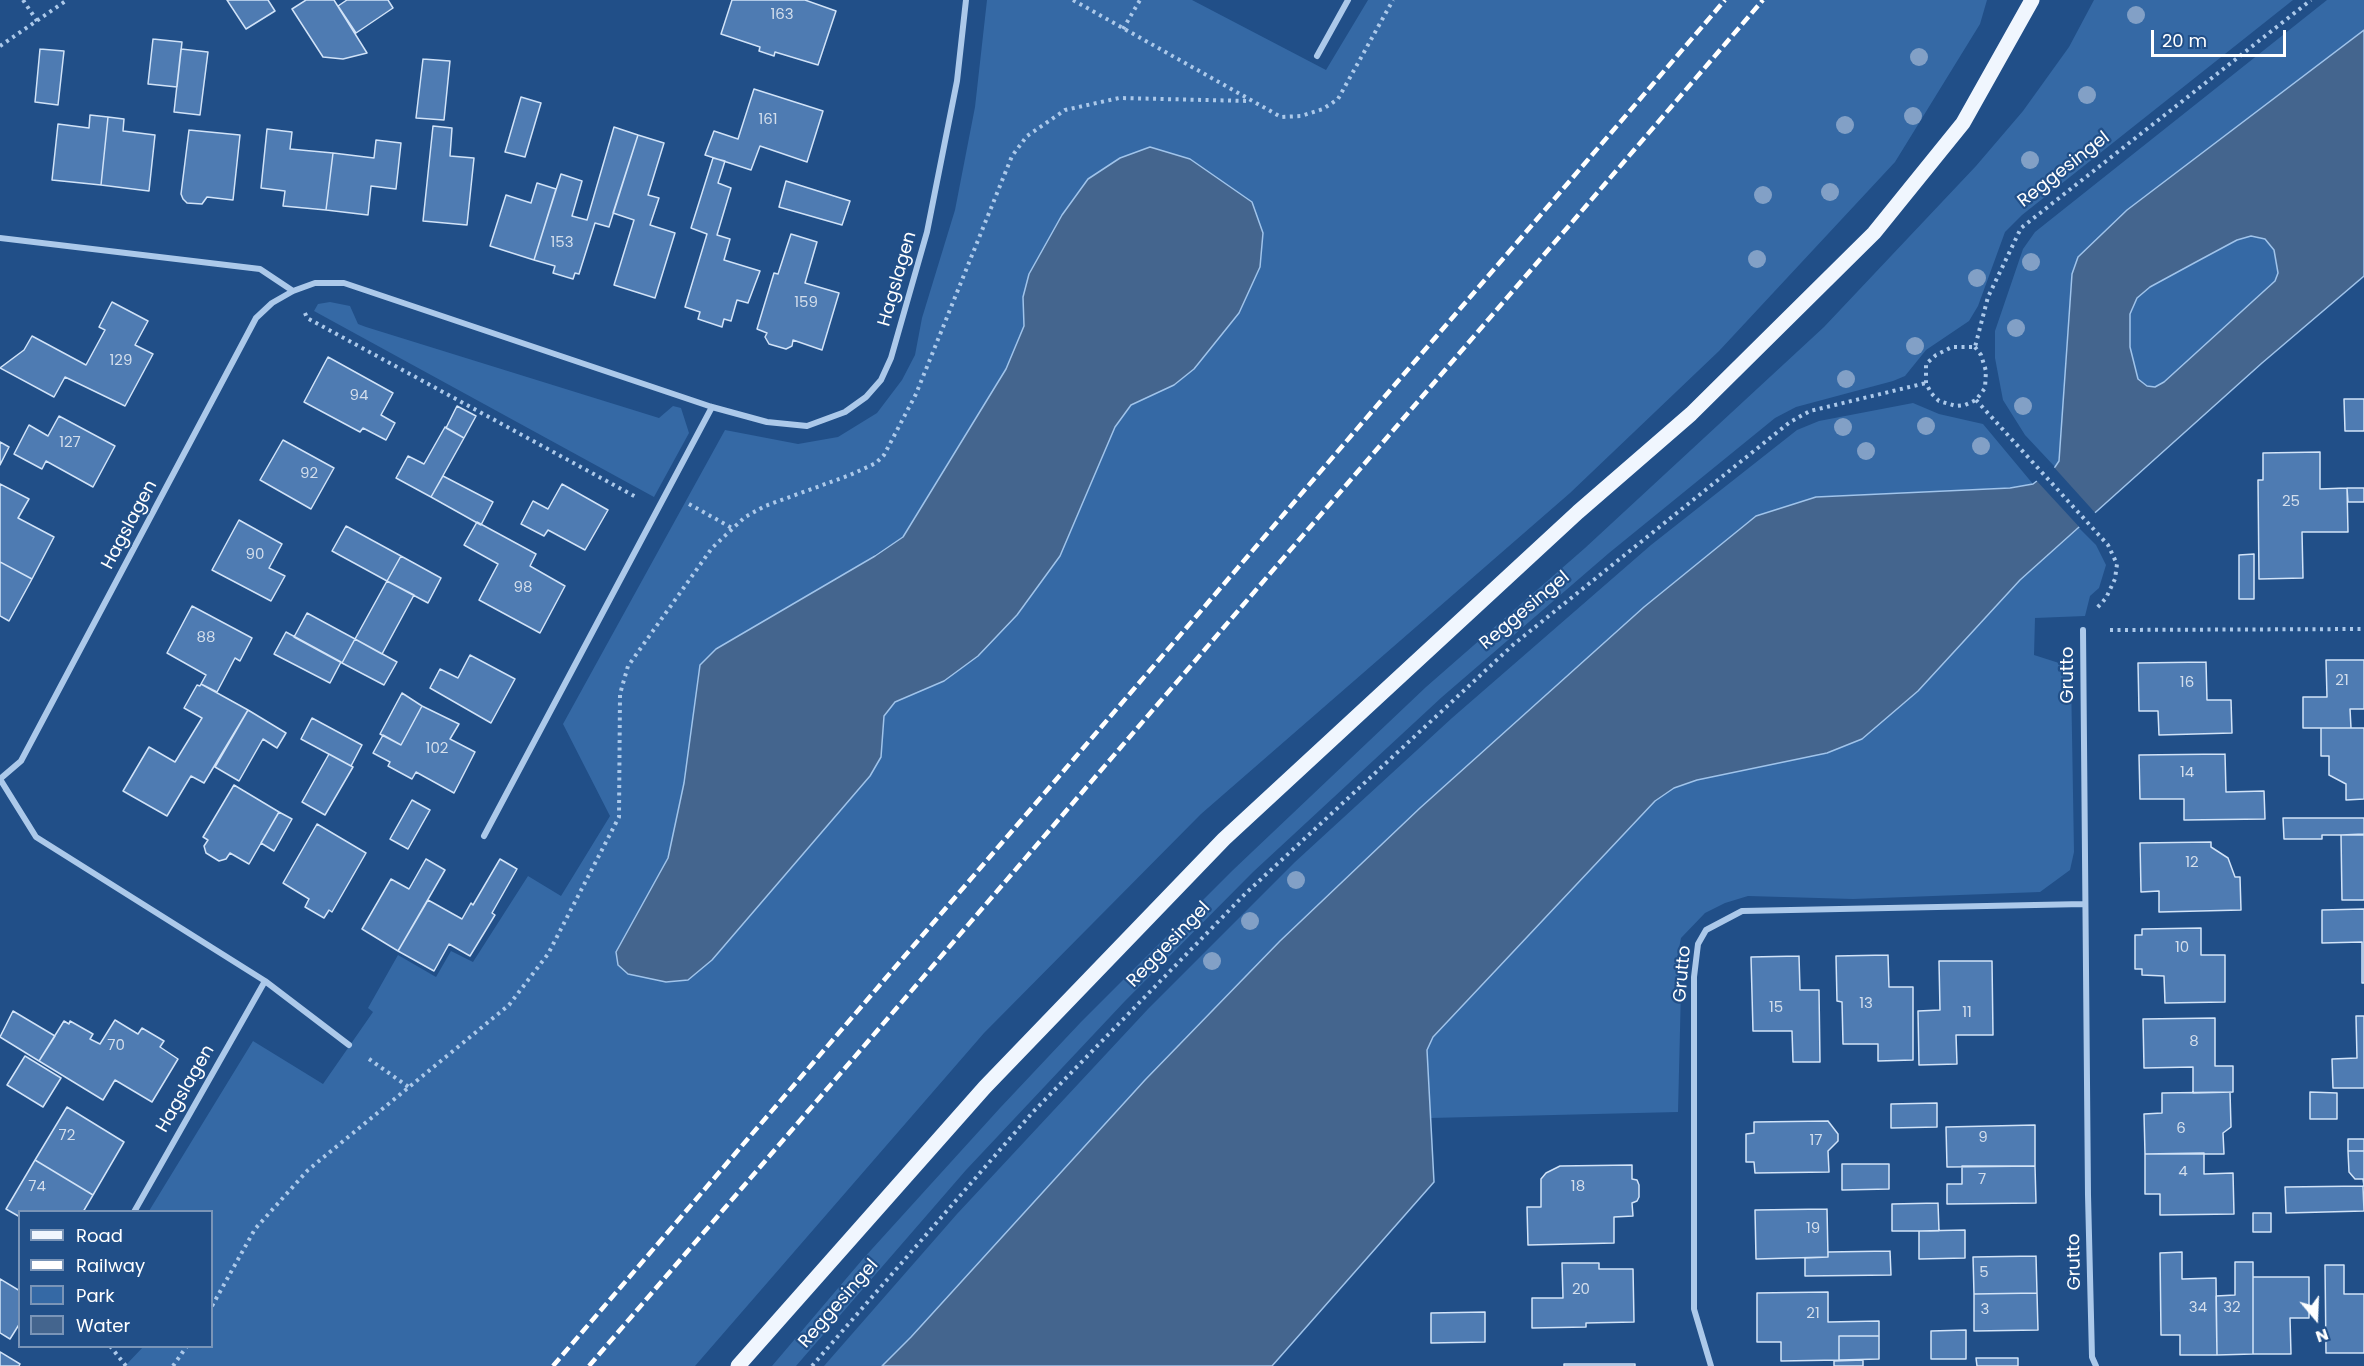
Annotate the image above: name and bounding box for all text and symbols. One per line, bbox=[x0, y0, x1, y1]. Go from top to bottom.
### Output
house number: 163 bbox=[770, 6, 794, 24]
scale bar bbox=[2154, 18, 2289, 56]
text: 20 m bbox=[2162, 28, 2207, 53]
house number: 161 bbox=[758, 111, 778, 129]
street label: Reggesingel bbox=[2014, 127, 2114, 213]
street label: Hagslagen bbox=[874, 229, 922, 329]
house number: 153 bbox=[550, 234, 574, 252]
house number: 159 bbox=[794, 294, 818, 312]
house number: 129 bbox=[110, 352, 132, 370]
house number: 94 bbox=[350, 387, 368, 405]
house number: 127 bbox=[59, 434, 81, 452]
house number: 92 bbox=[300, 465, 318, 483]
street label: Hagslagen bbox=[98, 477, 162, 573]
house number: 25 bbox=[2282, 493, 2300, 511]
house number: 90 bbox=[246, 546, 264, 564]
street label: Reggesingel bbox=[1476, 567, 1574, 655]
house number: 98 bbox=[514, 579, 532, 597]
house number: 88 bbox=[197, 629, 215, 647]
street label: Grutto bbox=[2057, 647, 2079, 703]
house number: 21 bbox=[2335, 672, 2349, 690]
house number: 16 bbox=[2180, 674, 2194, 692]
house number: 102 bbox=[426, 740, 448, 758]
house number: 14 bbox=[2180, 764, 2194, 782]
house number: 12 bbox=[2185, 854, 2199, 872]
street label: Reggesingel bbox=[1123, 898, 1215, 992]
house number: 10 bbox=[2175, 939, 2189, 957]
street label: Grutto bbox=[1670, 945, 1696, 1003]
house number: 13 bbox=[1859, 995, 1873, 1013]
house number: 15 bbox=[1769, 999, 1783, 1017]
house number: 11 bbox=[1962, 1004, 1972, 1022]
house number: 8 bbox=[2189, 1033, 2199, 1051]
house number: 70 bbox=[107, 1037, 125, 1055]
street label: Hagslagen bbox=[152, 1041, 220, 1137]
house number: 6 bbox=[2176, 1120, 2186, 1138]
house number: 72 bbox=[59, 1127, 75, 1145]
house number: 9 bbox=[1978, 1129, 1988, 1147]
house number: 17 bbox=[1810, 1132, 1822, 1150]
house number: 4 bbox=[2178, 1163, 2188, 1181]
house number: 7 bbox=[1978, 1171, 1986, 1189]
house number: 74 bbox=[28, 1178, 46, 1196]
house number: 18 bbox=[1571, 1178, 1585, 1196]
legend bbox=[18, 1210, 213, 1348]
house number: 19 bbox=[1806, 1220, 1820, 1238]
text: Road bbox=[76, 1223, 123, 1248]
street label: Grutto bbox=[2064, 1233, 2086, 1291]
text: Railway bbox=[76, 1253, 145, 1278]
street label: Reggesingel bbox=[795, 1255, 883, 1353]
house number: 5 bbox=[1979, 1264, 1989, 1282]
house number: 20 bbox=[1572, 1281, 1590, 1299]
text: Park bbox=[76, 1283, 115, 1308]
north arrow bbox=[2286, 1288, 2346, 1348]
house number: 34 bbox=[2189, 1299, 2207, 1317]
house number: 32 bbox=[2223, 1299, 2241, 1317]
house number: 3 bbox=[1981, 1301, 1989, 1319]
house number: 21 bbox=[1806, 1305, 1820, 1323]
text: Water bbox=[76, 1313, 130, 1338]
text: N bbox=[2313, 1323, 2331, 1348]

